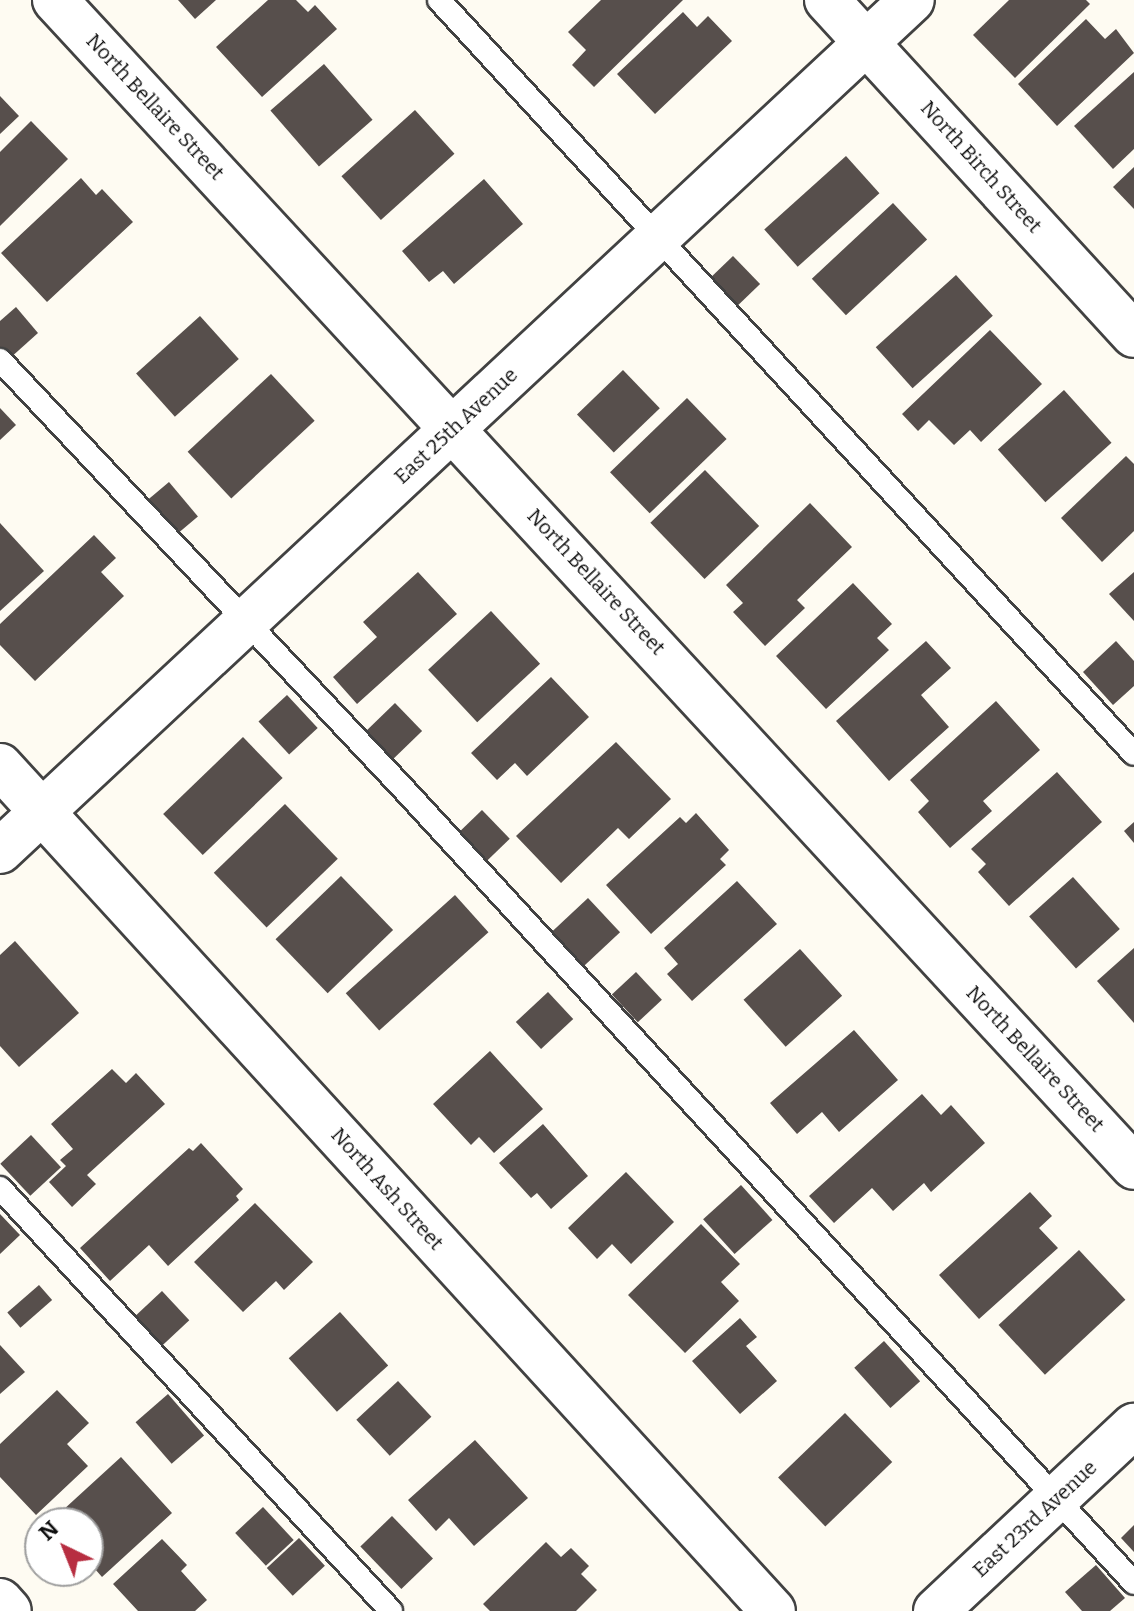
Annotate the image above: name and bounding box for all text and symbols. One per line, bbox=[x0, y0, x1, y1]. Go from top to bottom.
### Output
street label: North Bellaire Street bbox=[81, 29, 229, 185]
street label: North Birch Street bbox=[916, 96, 1046, 238]
street label: East 25th Avenue bbox=[390, 363, 522, 489]
street label: North Bellaire Street bbox=[522, 504, 670, 660]
street label: North Bellaire Street bbox=[961, 981, 1109, 1137]
street label: North Ash Street bbox=[326, 1123, 448, 1255]
street label: East 23rd Avenue bbox=[968, 1456, 1102, 1582]
north arrow bbox=[24, 1507, 104, 1587]
text: N bbox=[33, 1515, 64, 1546]

